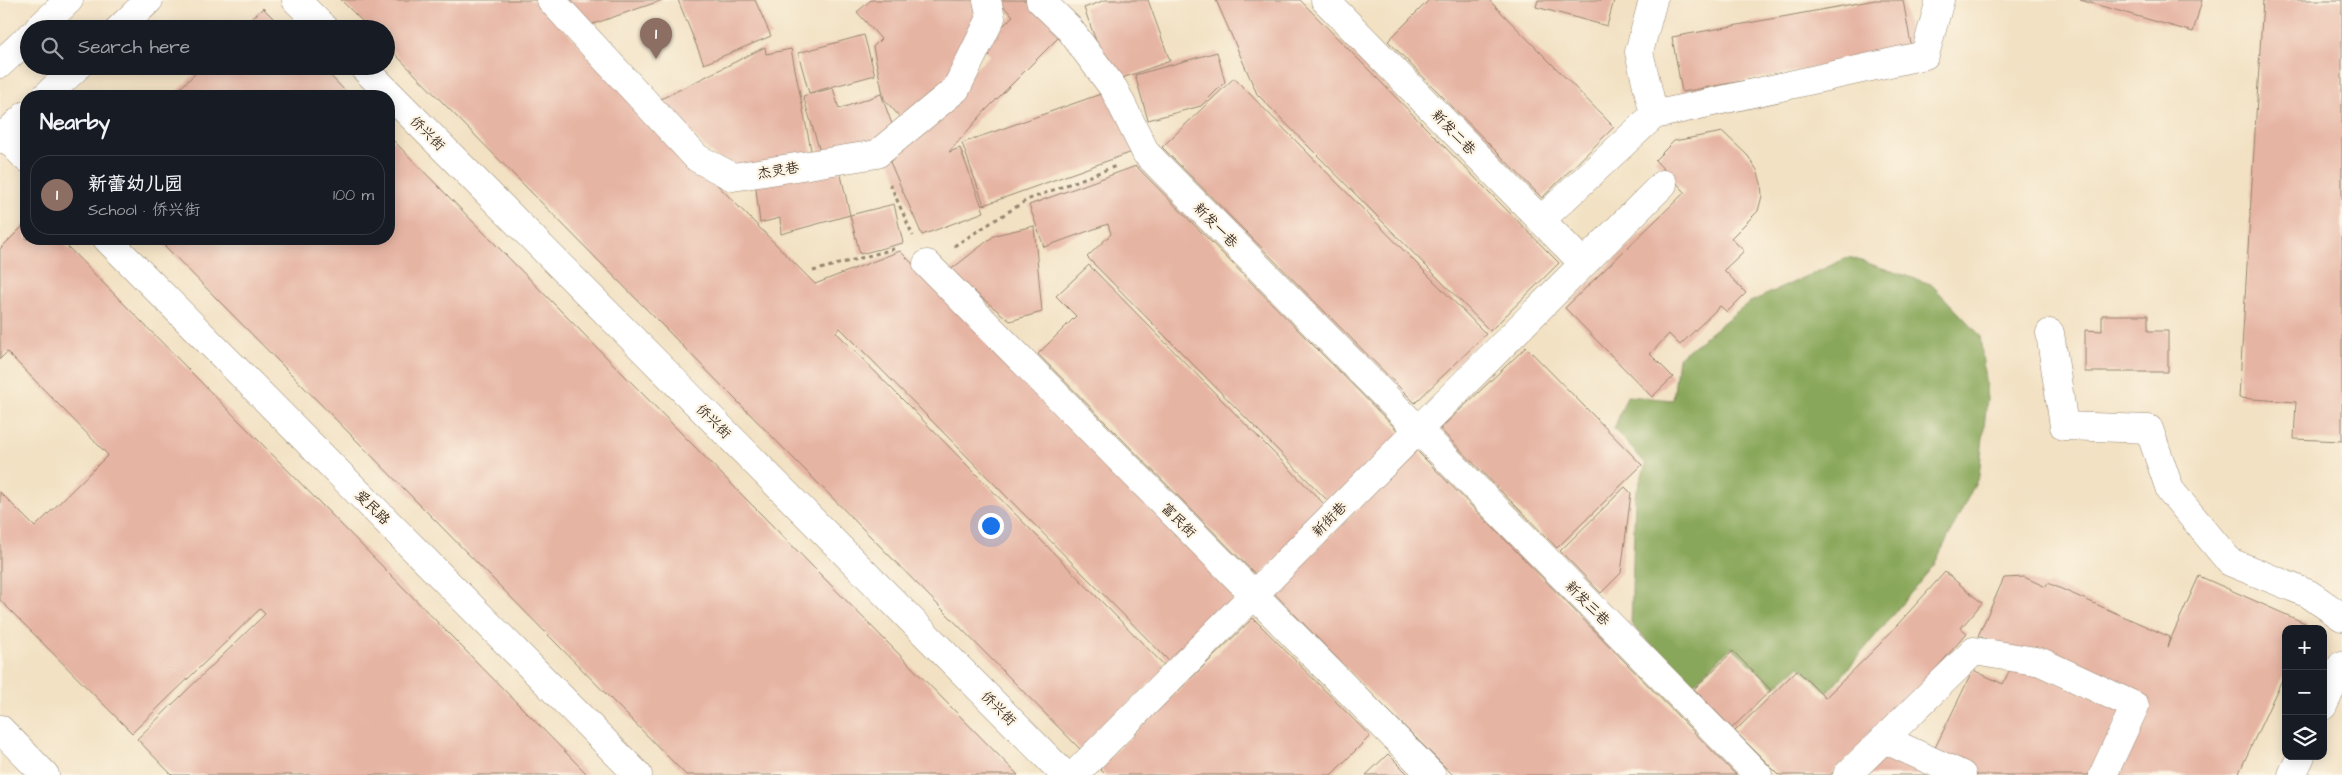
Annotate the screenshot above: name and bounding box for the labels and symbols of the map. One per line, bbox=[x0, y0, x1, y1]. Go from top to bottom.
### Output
pin: 1 bbox=[640, 18, 672, 59]
street label: 新发二巷 bbox=[1427, 106, 1481, 161]
street label: 侨兴街 bbox=[405, 112, 449, 156]
street label: 杰灵巷 bbox=[756, 158, 801, 184]
street label: 新发一巷 bbox=[1189, 199, 1243, 254]
street label: 侨兴街 bbox=[691, 400, 735, 444]
street label: 爱民路 bbox=[350, 486, 394, 530]
street label: 新街巷 bbox=[1308, 497, 1352, 542]
street label: 富民街 bbox=[1156, 499, 1200, 543]
your location bbox=[978, 513, 1004, 539]
street label: 新发三巷 bbox=[1560, 577, 1615, 631]
street label: 侨兴街 bbox=[976, 687, 1020, 731]

